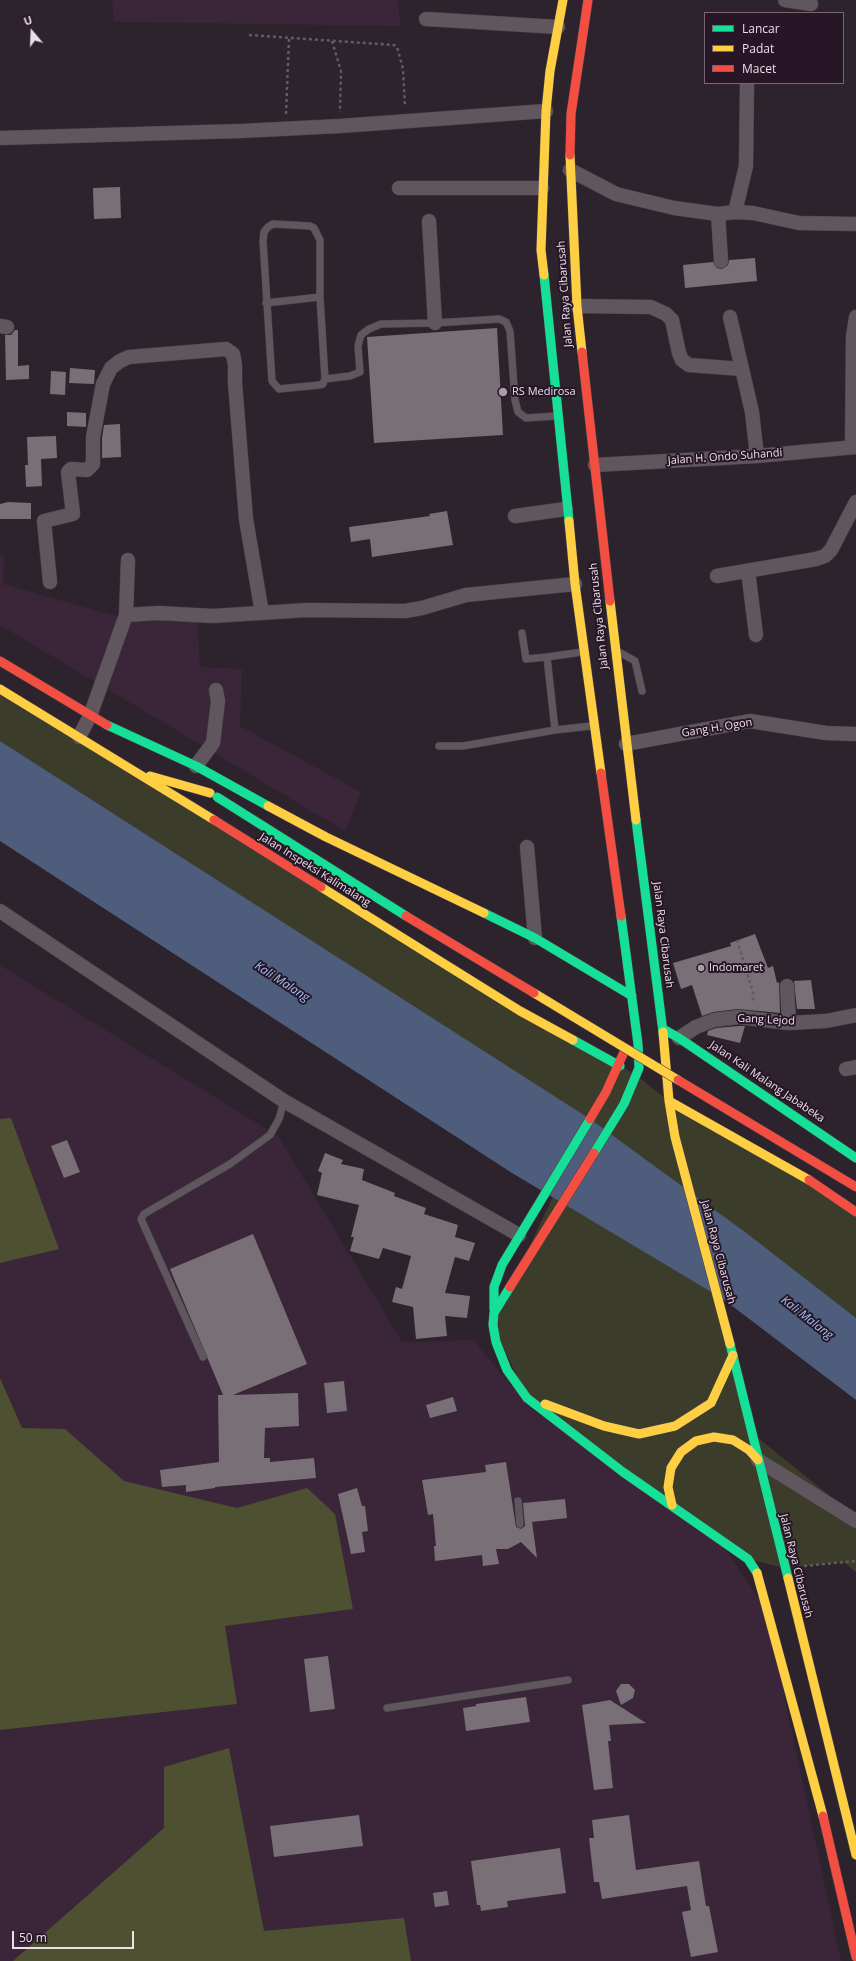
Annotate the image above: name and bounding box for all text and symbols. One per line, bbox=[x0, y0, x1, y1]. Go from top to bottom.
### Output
north arrow bbox=[12, 12, 52, 52]
text: U bbox=[22, 12, 34, 29]
legend bbox=[704, 12, 844, 84]
text: Lancar bbox=[742, 20, 780, 37]
text: Padat bbox=[742, 40, 774, 57]
text: Macet bbox=[742, 60, 776, 77]
street label: Jalan Raya Cibarusah bbox=[555, 240, 575, 348]
place label: RS Medirosa bbox=[512, 385, 576, 399]
marker: RS Medirosa bbox=[497, 386, 509, 398]
street label: Jalan H. Ondo Suhandi bbox=[667, 446, 783, 468]
street label: Jalan Raya Cibarusah bbox=[587, 562, 611, 670]
street label: Gang H. Ogon bbox=[681, 716, 753, 740]
street label: Jalan Inspeksi Kalimalang bbox=[257, 830, 373, 910]
street label: Jalan Raya Cibarusah bbox=[650, 881, 676, 989]
water label: Kali Malang bbox=[252, 959, 312, 1005]
place label: Indomaret bbox=[709, 961, 763, 975]
marker: Indomaret bbox=[696, 963, 706, 973]
street label: Gang Lejod bbox=[737, 1012, 795, 1028]
street label: Jalan Kali Malang Jababeka bbox=[707, 1039, 827, 1125]
street label: Jalan Raya Cibarusah bbox=[698, 1199, 738, 1305]
water label: Kali Malang bbox=[778, 1293, 836, 1343]
street label: Jalan Raya Cibarusah bbox=[777, 1513, 815, 1619]
scale bar bbox=[14, 1923, 136, 1949]
text: 50 m bbox=[19, 1929, 47, 1946]

